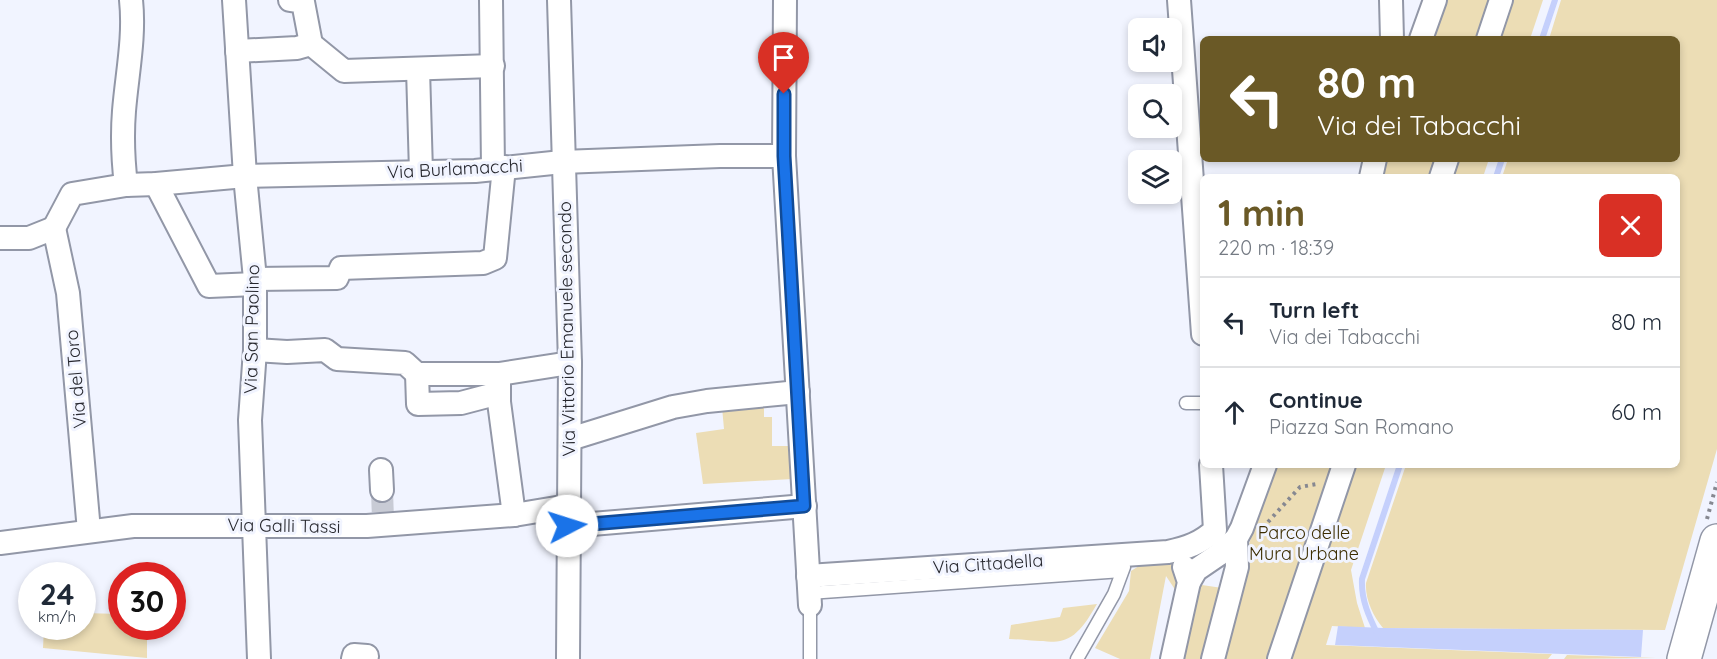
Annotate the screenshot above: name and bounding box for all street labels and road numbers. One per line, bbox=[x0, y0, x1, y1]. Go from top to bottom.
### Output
street label: Via Burlamacchi bbox=[387, 153, 523, 184]
street label: Via Vittorio Emanuele secondo bbox=[553, 201, 580, 457]
street label: Via San Paolino bbox=[239, 264, 264, 394]
street label: Via del Toro bbox=[60, 329, 91, 429]
street label: Via Galli Tassi bbox=[227, 513, 341, 538]
street label: Via Cittadella bbox=[932, 548, 1044, 579]

